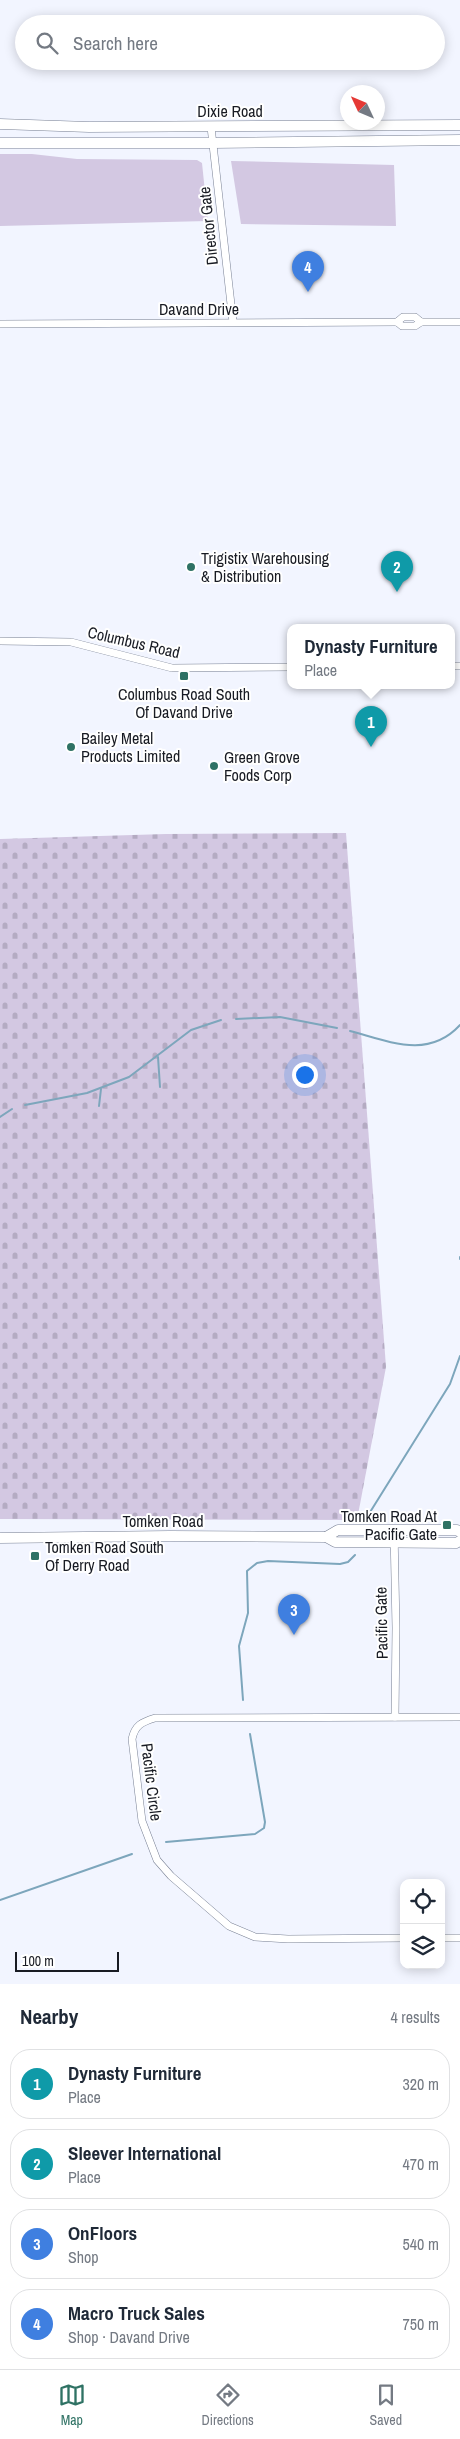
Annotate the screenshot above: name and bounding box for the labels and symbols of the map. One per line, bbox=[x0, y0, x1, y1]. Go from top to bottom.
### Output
north arrow bbox=[340, 85, 385, 130]
street label: Dixie Road bbox=[197, 100, 263, 122]
street label: Director Gate bbox=[193, 186, 223, 266]
pin: 4 bbox=[292, 251, 324, 292]
street label: Davand Drive bbox=[159, 298, 239, 320]
place label: Trigistix Warehousing & Distribution bbox=[201, 547, 330, 587]
pin: 2 bbox=[381, 551, 413, 592]
marker: Trigistix Warehousing & Distribution bbox=[185, 561, 197, 573]
street label: Columbus Road bbox=[86, 621, 182, 663]
marker: Columbus Road South Of Davand Drive bbox=[178, 670, 190, 682]
place label: Columbus Road South Of Davand Drive bbox=[118, 683, 250, 723]
pin: 1 bbox=[355, 706, 387, 747]
place label: Bailey Metal Products Limited bbox=[81, 727, 180, 767]
marker: Bailey Metal Products Limited bbox=[65, 741, 77, 753]
place label: Green Grove Foods Corp bbox=[224, 746, 300, 786]
marker: Green Grove Foods Corp bbox=[208, 760, 220, 772]
your location bbox=[292, 1062, 318, 1088]
place label: Tomken Road At Pacific Gate bbox=[341, 1505, 437, 1545]
street label: Tomken Road bbox=[123, 1510, 203, 1532]
marker: Tomken Road At Pacific Gate bbox=[441, 1519, 453, 1531]
place label: Tomken Road South Of Derry Road bbox=[45, 1536, 164, 1576]
marker: Tomken Road South Of Derry Road bbox=[29, 1550, 41, 1562]
street label: Pacific Gate bbox=[369, 1587, 393, 1659]
pin: 3 bbox=[278, 1594, 310, 1635]
street label: Pacific Circle bbox=[136, 1742, 168, 1822]
scale bar bbox=[15, 1949, 119, 1972]

